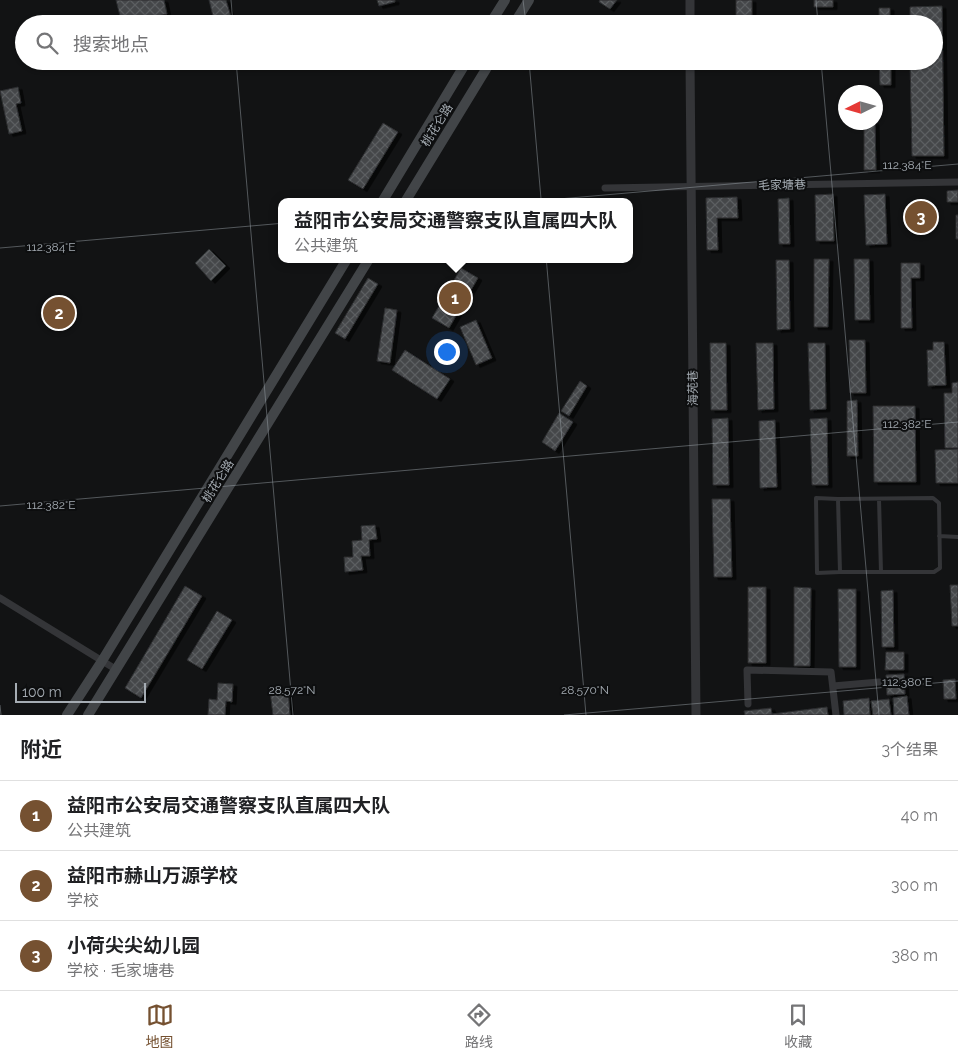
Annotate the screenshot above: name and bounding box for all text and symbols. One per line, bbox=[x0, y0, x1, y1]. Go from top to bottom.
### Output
search box bbox=[15, 15, 943, 70]
icon: search bbox=[33, 29, 61, 57]
text: 搜索地点 bbox=[73, 33, 149, 55]
north arrow bbox=[838, 85, 883, 130]
street label: 桃花仑路 bbox=[418, 101, 456, 149]
text: 112.384°E bbox=[882, 158, 932, 172]
street label: 毛家塘巷 bbox=[758, 178, 806, 192]
popup bbox=[278, 198, 633, 263]
pin: 3 bbox=[905, 198, 937, 236]
text: 益阳市公安局交通警察支队直属四大队 bbox=[294, 209, 617, 231]
text: 公共建筑 bbox=[294, 236, 358, 255]
text: 112.384°E bbox=[26, 240, 76, 254]
pin: 1 bbox=[439, 279, 471, 317]
pin: 2 bbox=[43, 294, 75, 332]
your location bbox=[434, 339, 460, 365]
street label: 海苑巷 bbox=[686, 370, 700, 406]
text: 112.382°E bbox=[883, 417, 931, 431]
street label: 桃花仑路 bbox=[199, 457, 237, 505]
text: 112.382°E bbox=[27, 498, 75, 512]
text: 112.380°E bbox=[882, 675, 932, 689]
scale bar bbox=[15, 680, 146, 703]
text: 28.572°N bbox=[268, 683, 316, 697]
text: 28.570°N bbox=[561, 683, 609, 697]
text: 100 m bbox=[22, 684, 62, 700]
text: 附近 bbox=[20, 737, 62, 762]
text: 3个结果 bbox=[881, 740, 938, 759]
text: 益阳市公安局交通警察支队直属四大队 bbox=[67, 794, 390, 816]
text: 1 bbox=[32, 806, 40, 825]
text: 40 m bbox=[901, 806, 938, 825]
text: 公共建筑 bbox=[67, 821, 131, 840]
text: 益阳市赫山万源学校 bbox=[67, 864, 238, 886]
text: 2 bbox=[31, 876, 41, 895]
text: 300 m bbox=[891, 876, 938, 895]
text: 学校 bbox=[67, 891, 99, 910]
text: 小荷尖尖幼儿园 bbox=[67, 934, 200, 956]
text: 3 bbox=[32, 946, 40, 965]
text: 380 m bbox=[891, 946, 938, 965]
text: 学校 · 毛家塘巷 bbox=[67, 961, 174, 980]
tab: 地图 bbox=[146, 1001, 174, 1051]
tab: 路线 bbox=[465, 1001, 493, 1051]
tab: 收藏 bbox=[784, 1001, 812, 1051]

